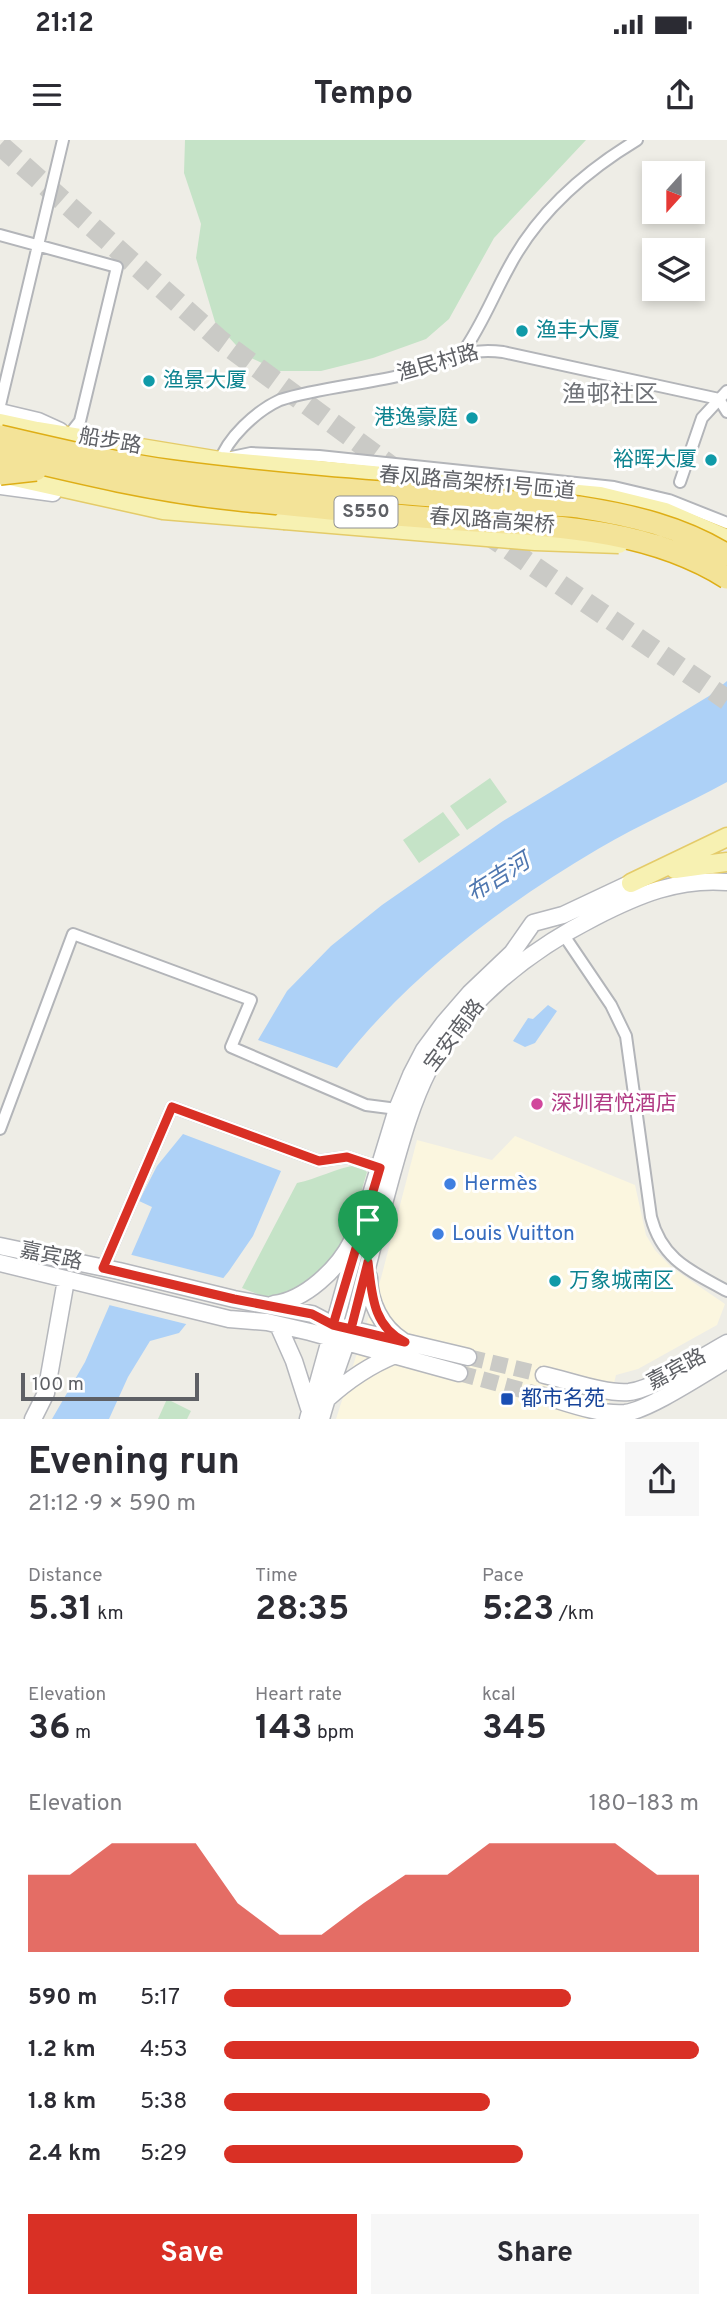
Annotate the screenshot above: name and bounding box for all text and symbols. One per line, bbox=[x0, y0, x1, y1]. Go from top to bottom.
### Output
text: 21:12 bbox=[35, 8, 94, 41]
text: Tempo bbox=[314, 75, 413, 115]
icon: menu bbox=[28, 76, 66, 114]
icon: share bbox=[661, 76, 699, 114]
north arrow bbox=[642, 161, 705, 224]
map controls bbox=[642, 161, 705, 301]
button: layers bbox=[642, 238, 705, 301]
place label: 渔丰大厦 bbox=[536, 318, 620, 345]
marker: 渔丰大厦 bbox=[514, 323, 530, 339]
street label: 渔民村路 bbox=[394, 339, 482, 389]
place label: 渔景大厦 bbox=[163, 368, 247, 395]
marker: 渔景大厦 bbox=[141, 373, 157, 389]
district label: 渔邨社区 bbox=[562, 381, 658, 411]
place label: 港逸豪庭 bbox=[374, 405, 458, 432]
marker: 港逸豪庭 bbox=[464, 410, 480, 426]
street label: 船步路 bbox=[77, 423, 143, 461]
place label: 裕晖大厦 bbox=[613, 447, 697, 474]
marker: 裕晖大厦 bbox=[703, 452, 719, 468]
street label: 春风路高架桥1号匝道 bbox=[378, 462, 576, 506]
road number: S550 bbox=[334, 496, 398, 528]
street label: 春风路高架桥 bbox=[428, 504, 556, 540]
water label: 布吉河 bbox=[462, 846, 539, 910]
street label: 宝安南路 bbox=[419, 994, 491, 1078]
place label: 深圳君悦酒店 bbox=[551, 1091, 677, 1118]
marker: 深圳君悦酒店 bbox=[529, 1096, 545, 1112]
place label: Hermès bbox=[464, 1171, 538, 1198]
marker: Hermès bbox=[442, 1176, 458, 1192]
pin bbox=[338, 1190, 398, 1262]
icon: arrive bbox=[349, 1201, 387, 1239]
place label: Louis Vuitton bbox=[452, 1221, 575, 1248]
marker: Louis Vuitton bbox=[430, 1226, 446, 1242]
street label: 嘉宾路 bbox=[17, 1237, 85, 1277]
place label: 万象城南区 bbox=[569, 1268, 674, 1295]
marker: 万象城南区 bbox=[547, 1273, 563, 1289]
street label: 嘉宾路 bbox=[643, 1343, 711, 1397]
scale bar bbox=[21, 1370, 200, 1402]
text: 100 m bbox=[32, 1373, 84, 1397]
place label: 都市名苑 bbox=[521, 1386, 605, 1413]
marker: 都市名苑 bbox=[499, 1391, 515, 1407]
text: Evening run bbox=[28, 1439, 240, 1488]
button: share bbox=[625, 1442, 699, 1516]
text: 21:12 · 9 × 590 m bbox=[28, 1490, 196, 1519]
text: Distance bbox=[28, 1564, 103, 1588]
text: Time bbox=[255, 1564, 298, 1588]
text: Pace bbox=[482, 1564, 524, 1588]
text: 5.31 bbox=[28, 1588, 93, 1632]
text: 28:35 bbox=[255, 1588, 349, 1632]
text: 5:23 bbox=[482, 1588, 554, 1632]
text: km bbox=[93, 1602, 124, 1626]
text: /km bbox=[554, 1602, 594, 1626]
text: Elevation bbox=[28, 1683, 106, 1707]
text: Heart rate bbox=[255, 1683, 342, 1707]
text: kcal bbox=[482, 1683, 516, 1707]
text: 36 bbox=[28, 1707, 71, 1751]
text: 143 bbox=[255, 1707, 313, 1751]
text: 345 bbox=[482, 1707, 547, 1751]
text: m bbox=[71, 1721, 91, 1745]
text: bpm bbox=[313, 1721, 354, 1745]
text: Elevation bbox=[28, 1790, 123, 1819]
text: 180–183 m bbox=[589, 1790, 699, 1819]
text: 590 m bbox=[28, 1984, 97, 2013]
text: 5:17 bbox=[140, 1984, 180, 2013]
text: 1.2 km bbox=[28, 2036, 96, 2065]
text: 4:53 bbox=[140, 2036, 188, 2065]
text: 1.8 km bbox=[28, 2088, 96, 2117]
text: 5:38 bbox=[140, 2088, 187, 2117]
text: 2.4 km bbox=[28, 2140, 101, 2169]
text: 5:29 bbox=[140, 2140, 187, 2169]
button: Save bbox=[28, 2214, 357, 2294]
button: Share bbox=[371, 2214, 699, 2294]

